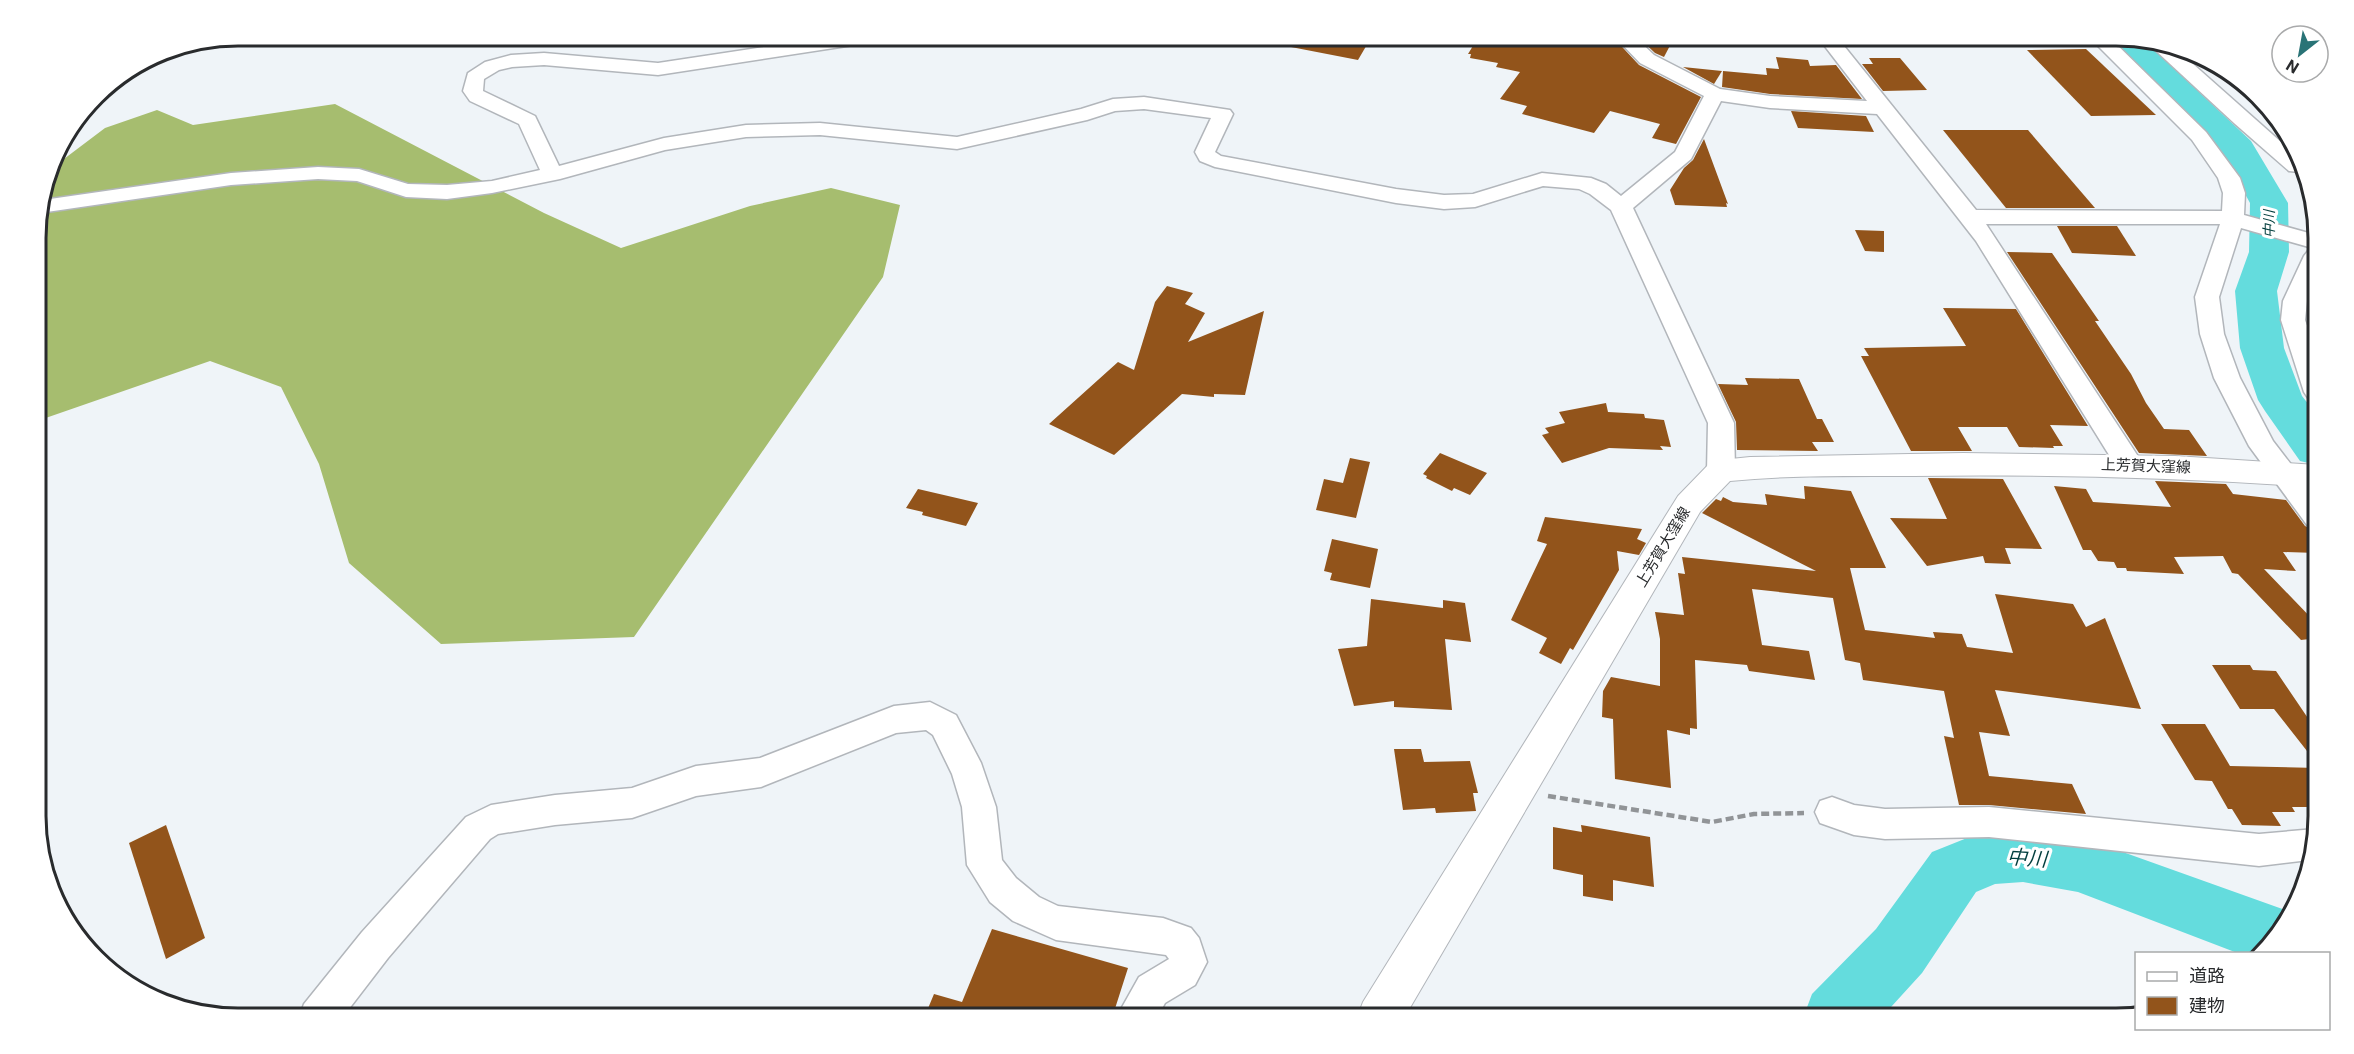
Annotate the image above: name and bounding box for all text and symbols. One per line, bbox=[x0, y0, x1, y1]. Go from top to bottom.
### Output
north arrow bbox=[2270, 24, 2330, 84]
text: N bbox=[2283, 55, 2302, 77]
water label: 中川 bbox=[2261, 208, 2277, 238]
street label: 上芳賀大窪線 bbox=[2101, 455, 2191, 477]
street label: 上芳賀大窪線 bbox=[1632, 504, 1694, 590]
water label: 中川 bbox=[2006, 845, 2050, 872]
legend bbox=[2135, 952, 2330, 1030]
text: 道路 bbox=[2189, 965, 2225, 986]
text: 建物 bbox=[2189, 995, 2225, 1016]

